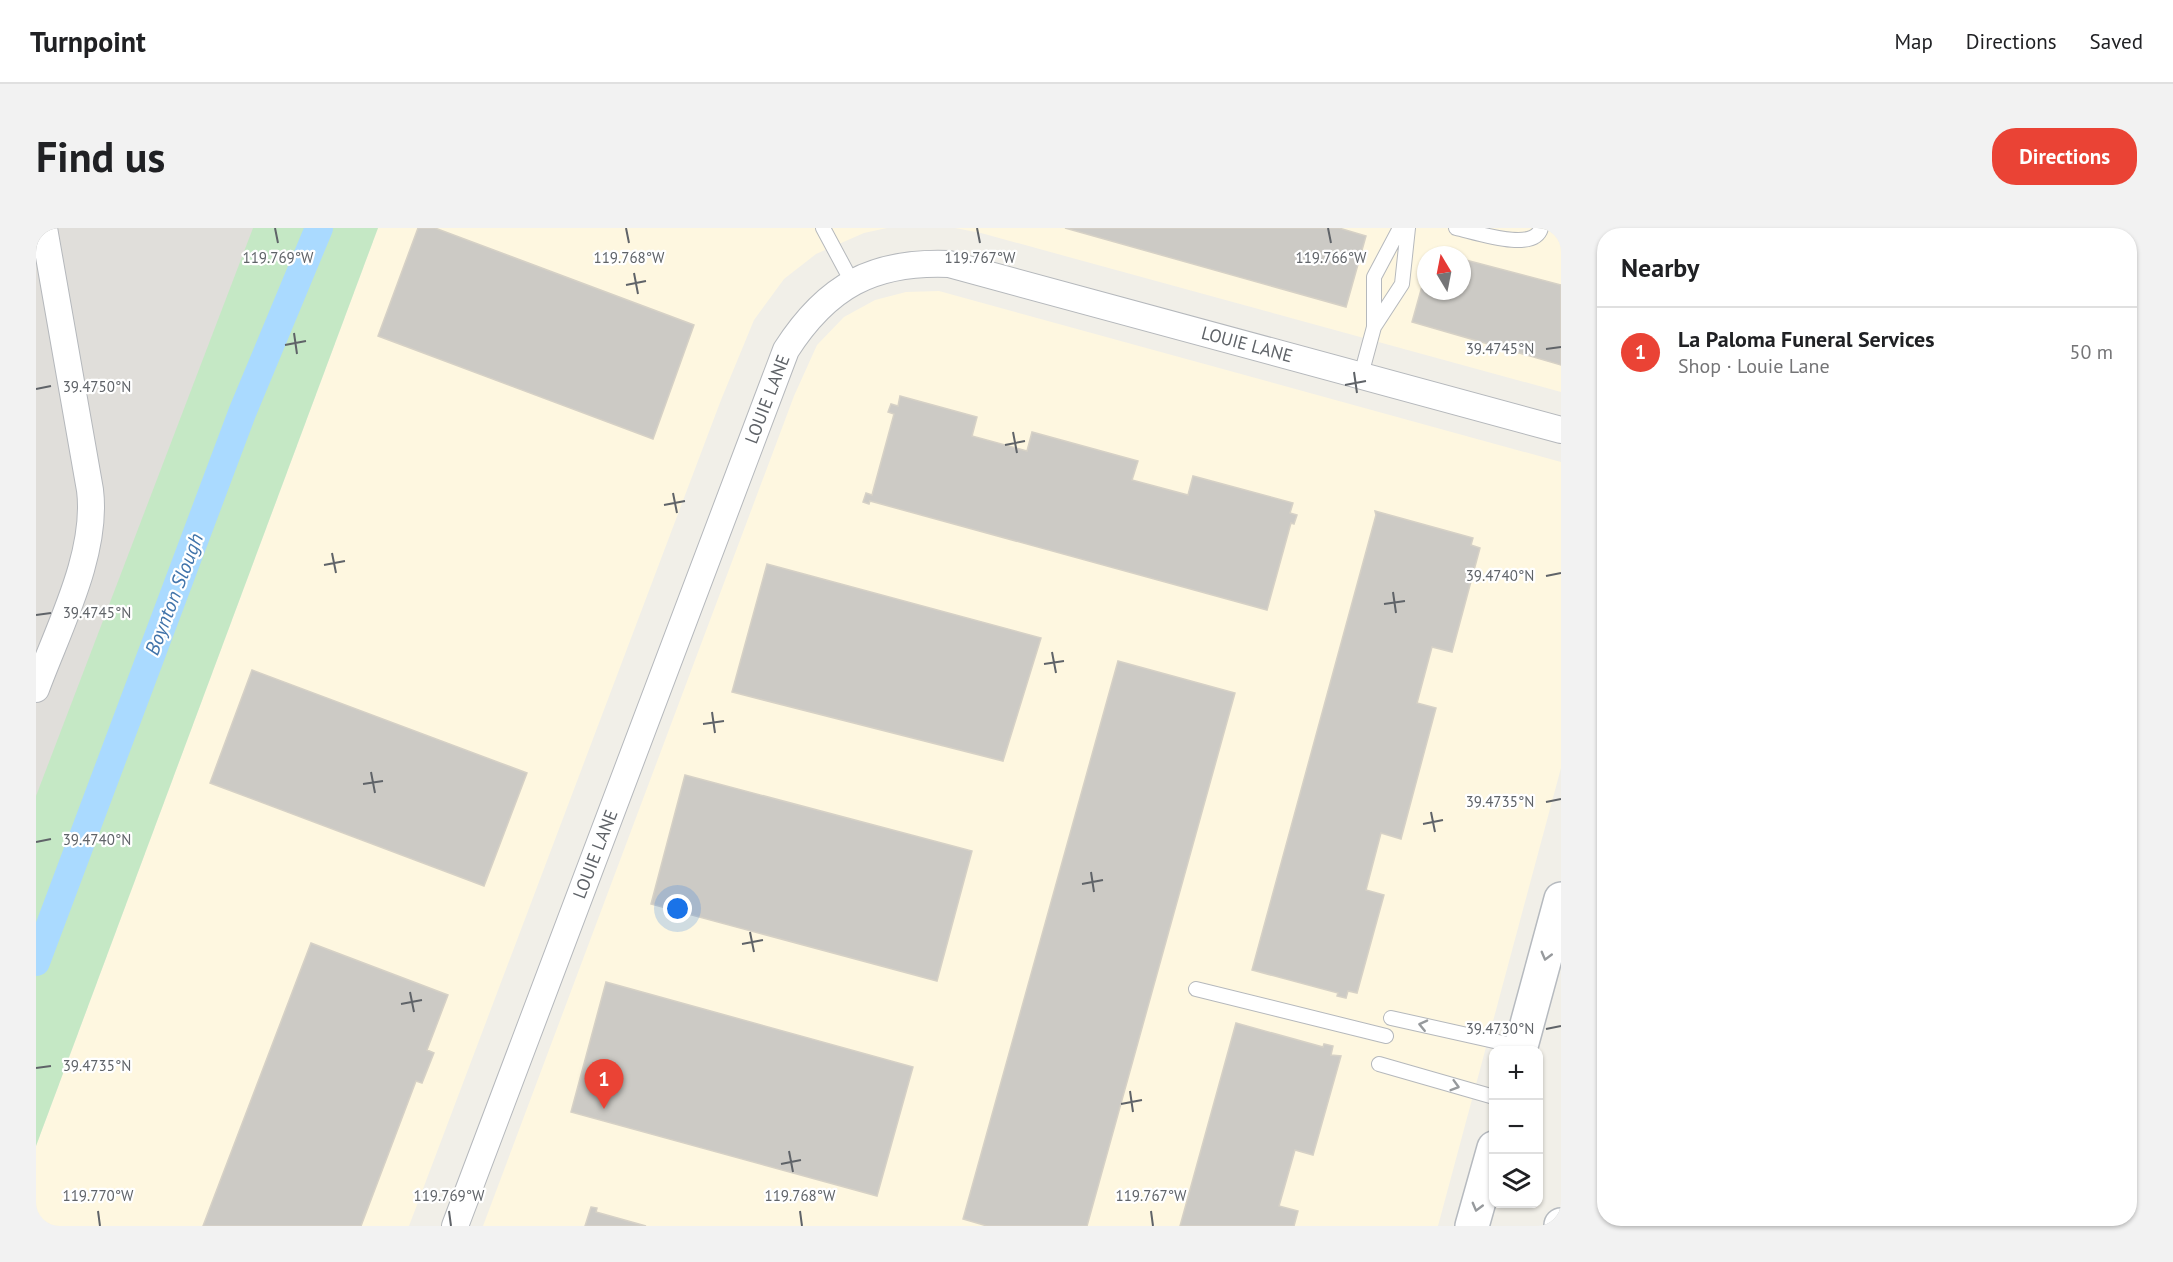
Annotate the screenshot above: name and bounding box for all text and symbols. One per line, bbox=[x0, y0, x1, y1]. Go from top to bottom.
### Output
text: Turnpoint bbox=[30, 23, 146, 60]
text: Map bbox=[1894, 28, 1933, 55]
text: Directions bbox=[1966, 28, 2057, 55]
text: Saved bbox=[2090, 28, 2143, 55]
button: Directions bbox=[1992, 128, 2137, 185]
text: Find us bbox=[36, 129, 165, 184]
north arrow bbox=[1417, 246, 1471, 300]
text: 119.769°W bbox=[242, 248, 314, 267]
text: 119.768°W bbox=[593, 248, 665, 267]
text: 119.767°W bbox=[944, 248, 1016, 267]
text: 119.766°W bbox=[1295, 248, 1367, 267]
text: Nearby bbox=[1621, 251, 1699, 284]
street label: LOUIE LANE bbox=[1199, 321, 1295, 367]
text: La Paloma Funeral Services bbox=[1678, 325, 1935, 353]
text: 39.4745°N bbox=[1466, 339, 1534, 358]
text: 1 bbox=[1635, 339, 1646, 365]
text: 50 m bbox=[2070, 339, 2113, 365]
street label: LOUIE LANE bbox=[739, 351, 795, 447]
text: Shop · Louie Lane bbox=[1678, 353, 1830, 379]
text: 39.4750°N bbox=[63, 377, 131, 396]
water label: Boynton Slough bbox=[139, 529, 209, 659]
text: 39.4740°N bbox=[1466, 566, 1534, 585]
text: 39.4745°N bbox=[63, 603, 131, 622]
text: 39.4735°N bbox=[1466, 792, 1534, 811]
street label: LOUIE LANE bbox=[567, 806, 623, 902]
text: 39.4740°N bbox=[63, 830, 131, 849]
your location bbox=[663, 894, 692, 923]
one-way arrow bbox=[1541, 950, 1553, 961]
one-way arrow bbox=[1418, 1019, 1428, 1032]
text: 39.4730°N bbox=[1466, 1019, 1534, 1038]
map controls bbox=[1489, 1046, 1543, 1208]
button: + bbox=[1489, 1046, 1543, 1100]
text: 39.4735°N bbox=[63, 1056, 131, 1075]
pin: 1 bbox=[584, 1060, 624, 1109]
one-way arrow bbox=[1449, 1079, 1460, 1091]
button: − bbox=[1489, 1100, 1543, 1154]
button: layers bbox=[1489, 1154, 1543, 1208]
text: 119.770°W bbox=[62, 1186, 134, 1205]
text: 119.769°W bbox=[413, 1186, 485, 1205]
text: 119.768°W bbox=[764, 1186, 836, 1205]
text: 119.767°W bbox=[1115, 1186, 1187, 1205]
one-way arrow bbox=[1472, 1201, 1484, 1212]

